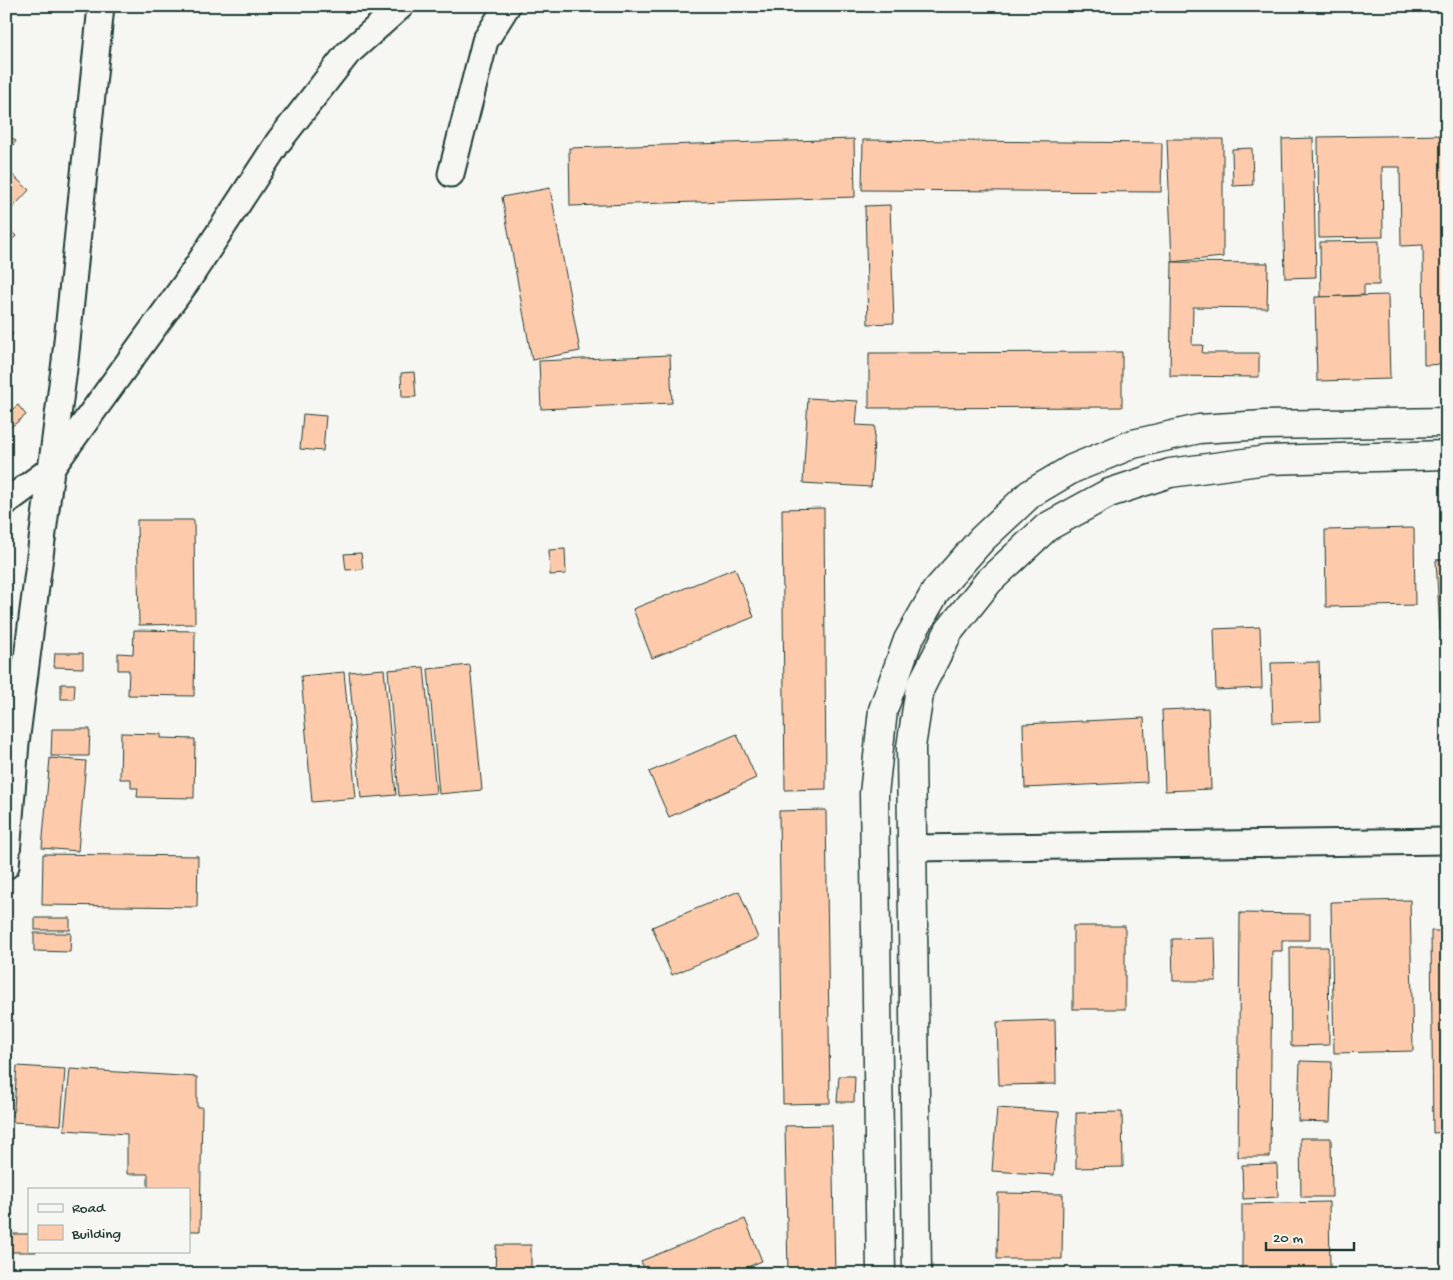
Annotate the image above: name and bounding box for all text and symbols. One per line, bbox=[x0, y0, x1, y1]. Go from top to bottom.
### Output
legend bbox=[28, 1188, 190, 1252]
text: Road bbox=[72, 1200, 106, 1218]
scale bar bbox=[1266, 1220, 1353, 1252]
text: Building bbox=[71, 1226, 121, 1244]
text: 20 m bbox=[1273, 1230, 1303, 1248]

